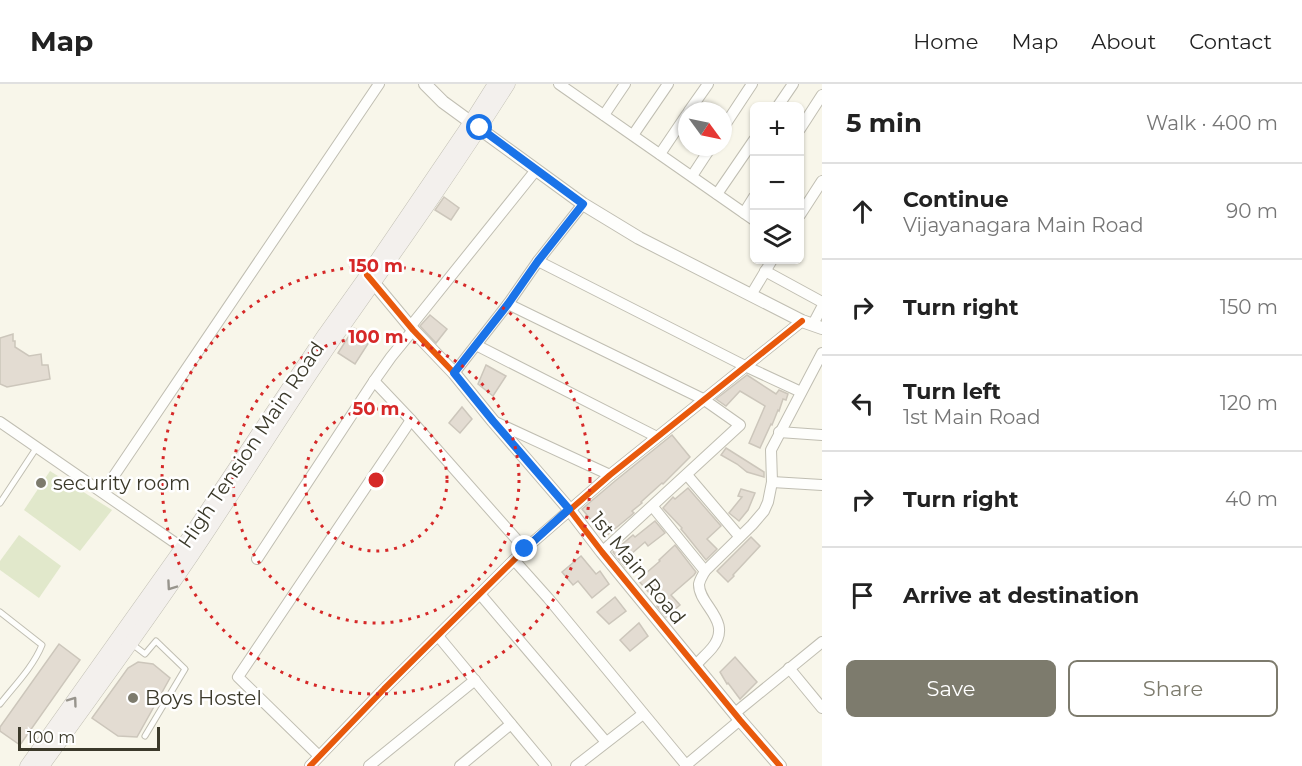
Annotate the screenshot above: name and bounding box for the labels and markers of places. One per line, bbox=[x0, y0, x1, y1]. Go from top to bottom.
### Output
centre of rings bbox=[366, 470, 386, 490]
place label: security room bbox=[53, 471, 190, 495]
marker: security room bbox=[34, 476, 48, 490]
place label: Boys Hostel bbox=[145, 686, 262, 710]
marker: Boys Hostel bbox=[126, 691, 140, 705]

